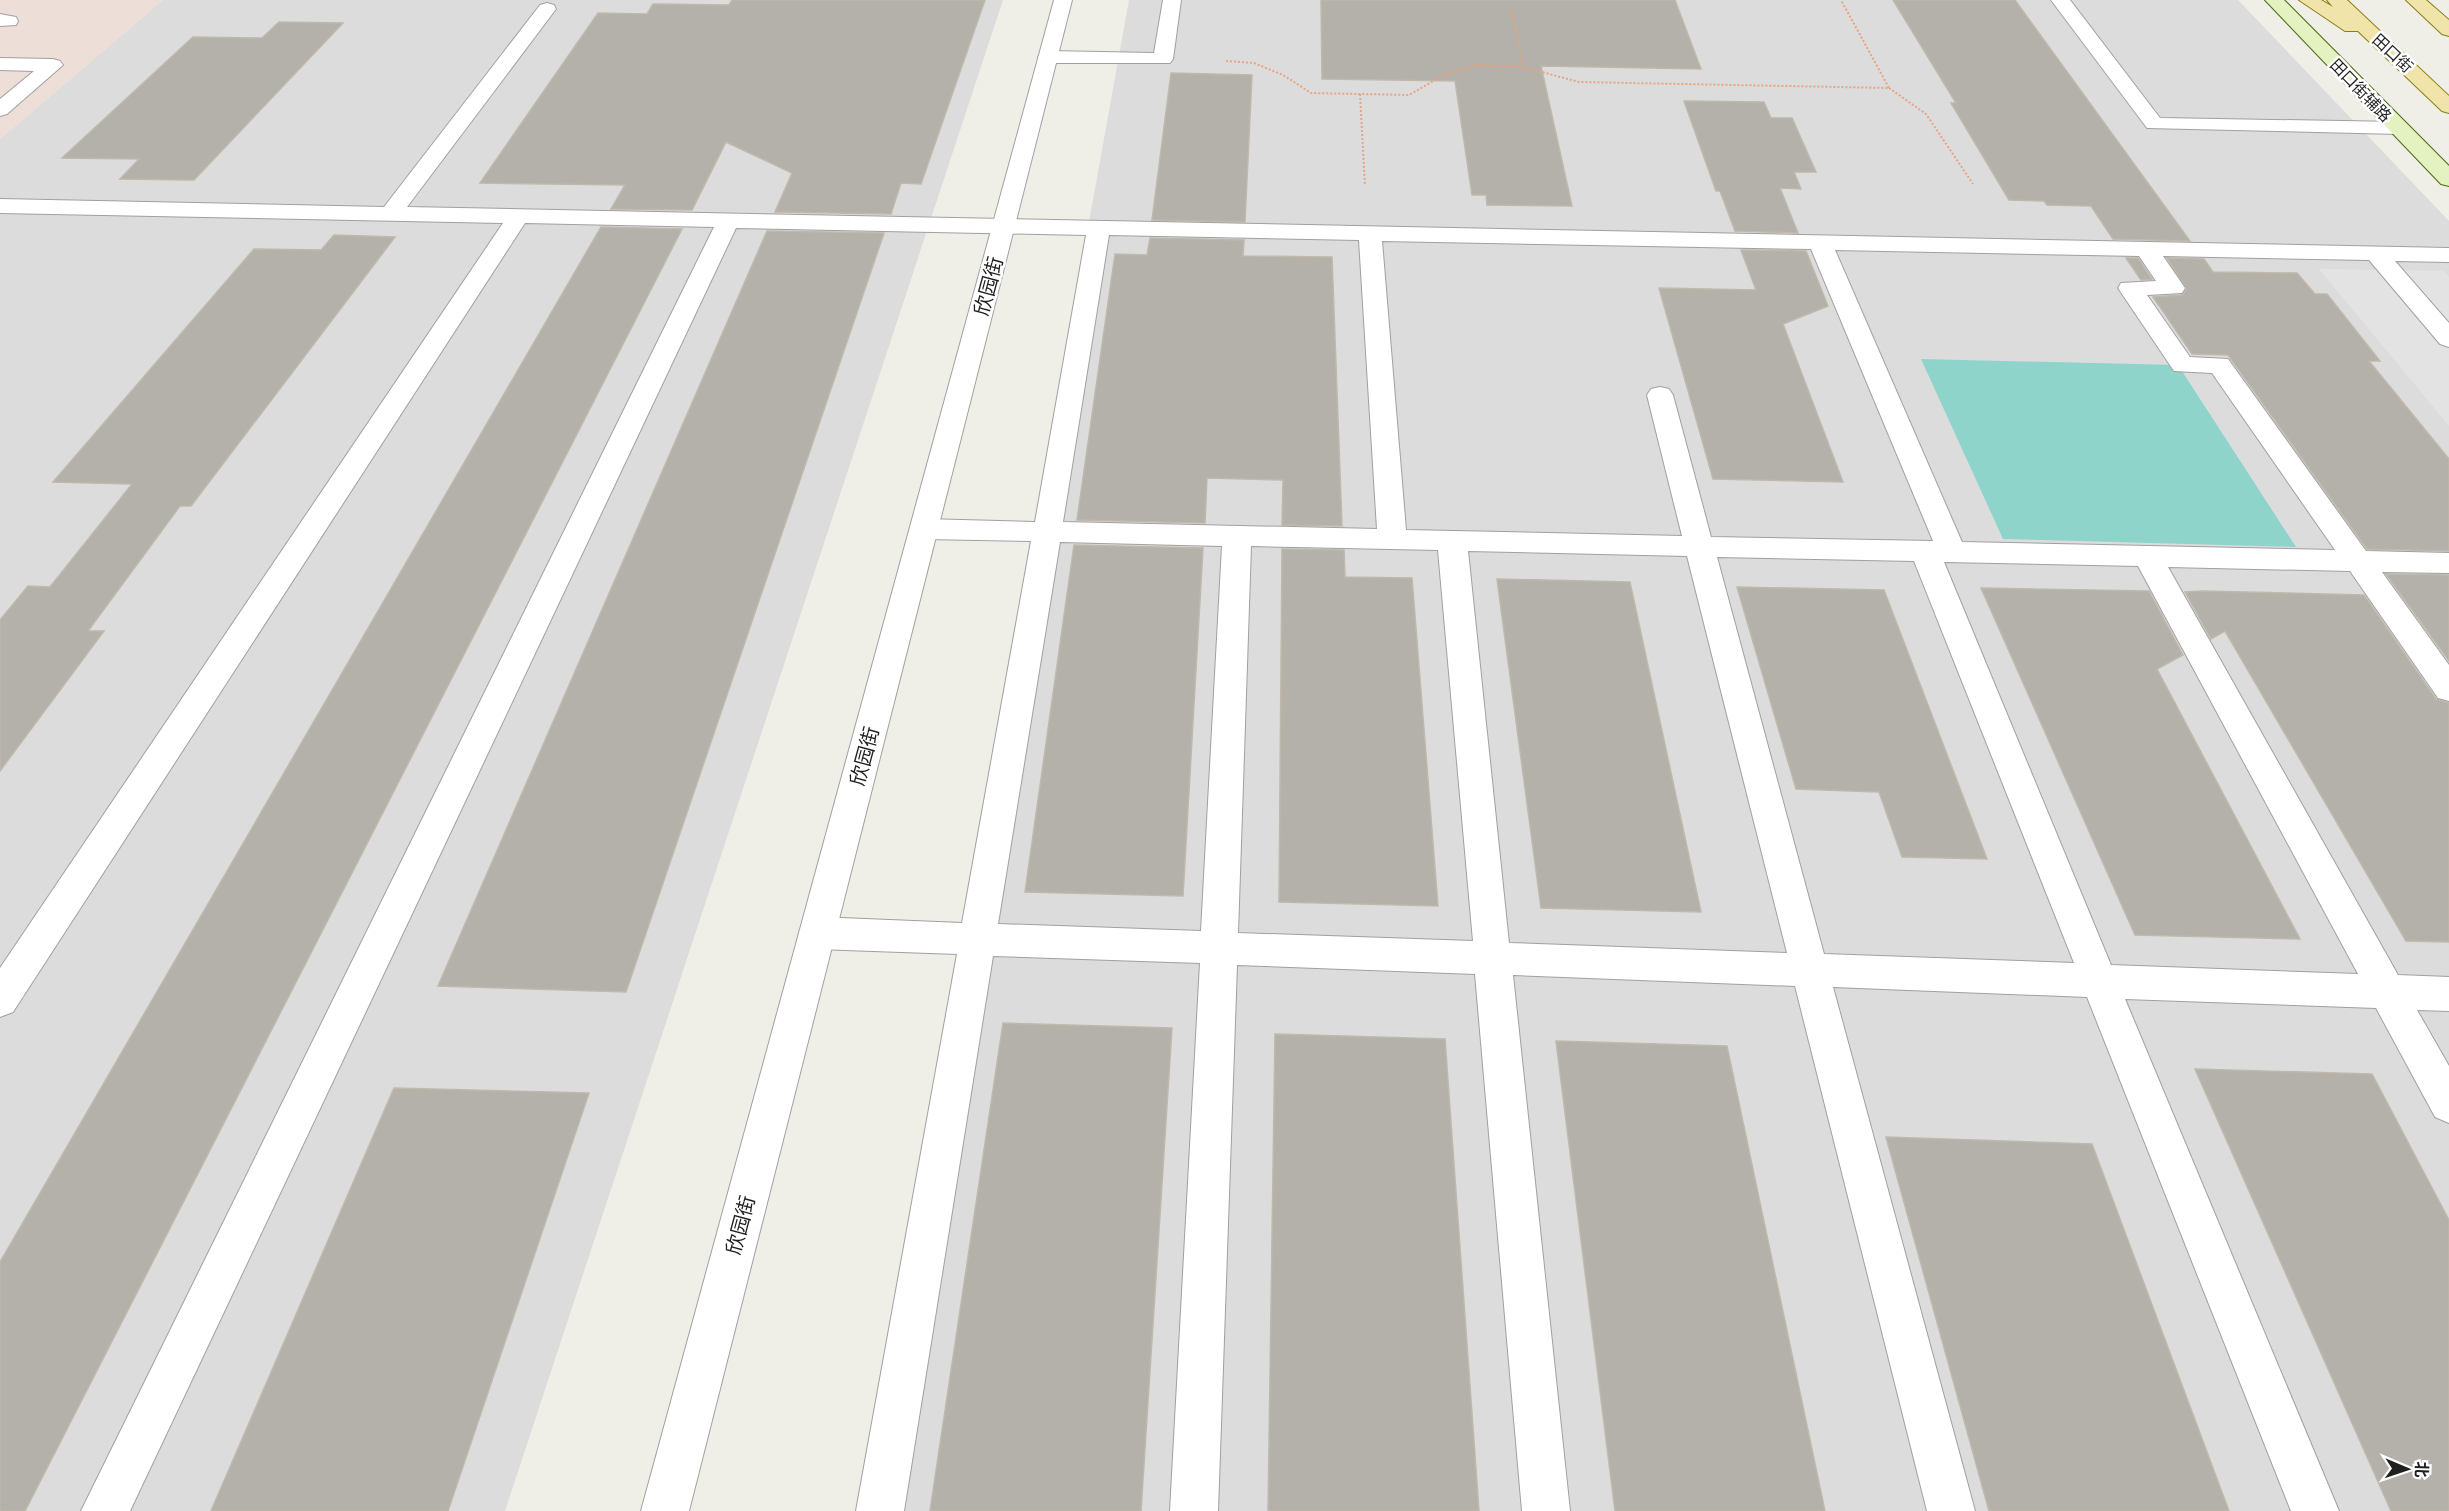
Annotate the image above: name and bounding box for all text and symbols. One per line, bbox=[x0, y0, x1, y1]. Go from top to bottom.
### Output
street label: 田口街 bbox=[2368, 29, 2418, 77]
street label: 田口街辅路 bbox=[2325, 54, 2397, 126]
street label: 欣园街 bbox=[967, 254, 1009, 318]
street label: 欣园街 bbox=[843, 724, 885, 788]
street label: 欣园街 bbox=[719, 1193, 761, 1257]
north arrow bbox=[2377, 1439, 2437, 1499]
text: 北 bbox=[2411, 1461, 2433, 1478]

